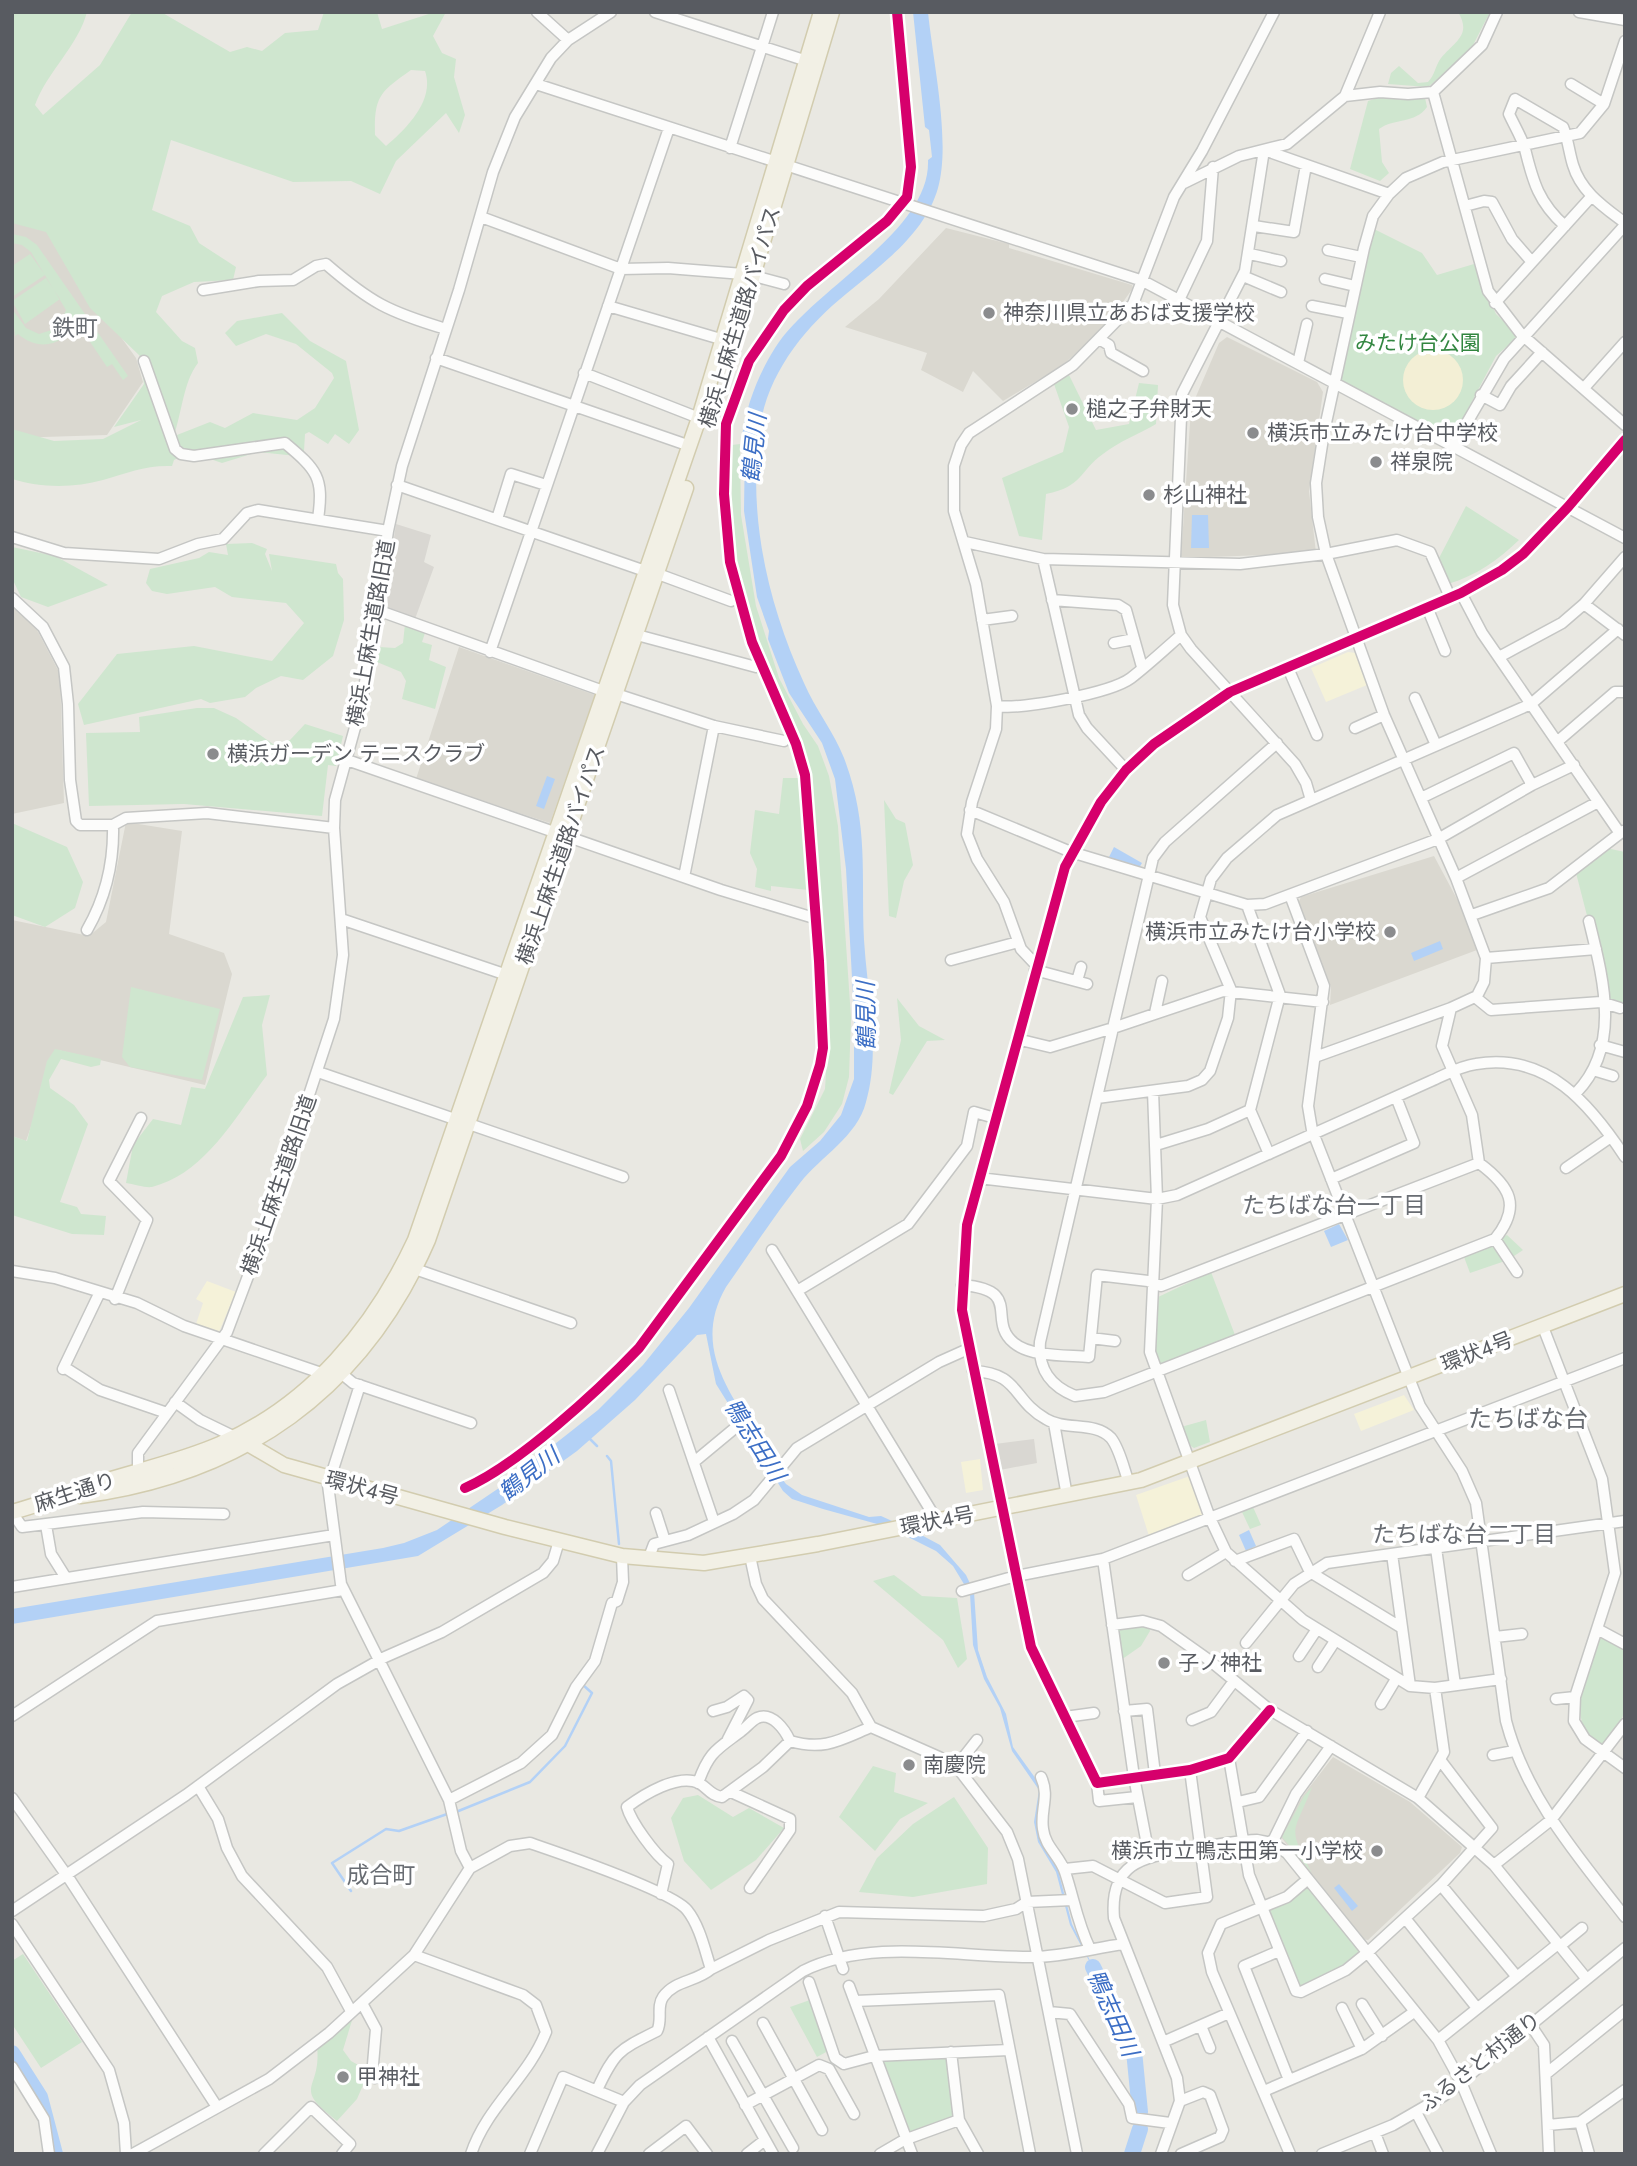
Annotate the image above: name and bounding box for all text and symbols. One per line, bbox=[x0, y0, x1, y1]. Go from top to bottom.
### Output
street label: 横浜上麻生道路バイパス bbox=[692, 202, 788, 432]
place label: 神奈川県立あおば支援学校 bbox=[1003, 298, 1255, 328]
marker: 神奈川県立あおば支援学校 bbox=[981, 305, 997, 321]
district label: 鉄町 bbox=[52, 311, 98, 345]
park label: みたけ台公園 bbox=[1355, 328, 1481, 358]
place label: 槌之子弁財天 bbox=[1086, 394, 1212, 424]
marker: 槌之子弁財天 bbox=[1064, 401, 1080, 417]
water label: 鶴見川 bbox=[733, 409, 775, 484]
place label: 横浜市立みたけ台中学校 bbox=[1267, 418, 1498, 448]
marker: 横浜市立みたけ台中学校 bbox=[1245, 425, 1261, 441]
place label: 祥泉院 bbox=[1390, 447, 1453, 477]
marker: 祥泉院 bbox=[1368, 454, 1384, 470]
place label: 杉山神社 bbox=[1163, 480, 1247, 510]
marker: 杉山神社 bbox=[1141, 487, 1157, 503]
street label: 横浜上麻生道路旧道 bbox=[340, 537, 402, 729]
place label: 横浜ガーデン テニスクラブ bbox=[227, 739, 485, 769]
street label: 横浜上麻生道路バイパス bbox=[509, 741, 613, 969]
marker: 横浜ガーデン テニスクラブ bbox=[205, 746, 221, 762]
place label: 横浜市立みたけ台小学校 bbox=[1145, 917, 1376, 947]
marker: 横浜市立みたけ台小学校 bbox=[1382, 924, 1398, 940]
water label: 鶴見川 bbox=[848, 978, 884, 1051]
street label: 横浜上麻生道路旧道 bbox=[234, 1091, 324, 1279]
district label: たちばな台一丁目 bbox=[1242, 1188, 1426, 1222]
street label: 環状4号 bbox=[1436, 1325, 1518, 1379]
water label: 鴨志田川 bbox=[716, 1392, 795, 1491]
district label: たちばな台 bbox=[1468, 1401, 1588, 1436]
water label: 鶴見川 bbox=[491, 1438, 569, 1509]
street label: 環状4号 bbox=[322, 1464, 402, 1512]
street label: 麻生通り bbox=[30, 1465, 120, 1519]
street label: 環状4号 bbox=[897, 1499, 977, 1543]
district label: たちばな台二丁目 bbox=[1372, 1517, 1556, 1551]
place label: 子ノ神社 bbox=[1178, 1648, 1262, 1678]
marker: 子ノ神社 bbox=[1156, 1655, 1172, 1671]
place label: 南慶院 bbox=[923, 1750, 986, 1780]
marker: 南慶院 bbox=[901, 1757, 917, 1773]
place label: 横浜市立鴨志田第一小学校 bbox=[1111, 1836, 1363, 1866]
marker: 横浜市立鴨志田第一小学校 bbox=[1369, 1843, 1385, 1859]
district label: 成合町 bbox=[347, 1858, 416, 1892]
water label: 鴨志田川 bbox=[1079, 1964, 1148, 2065]
street label: ふるさと村通り bbox=[1413, 2005, 1547, 2119]
place label: 甲神社 bbox=[357, 2062, 420, 2092]
marker: 甲神社 bbox=[335, 2069, 351, 2085]

